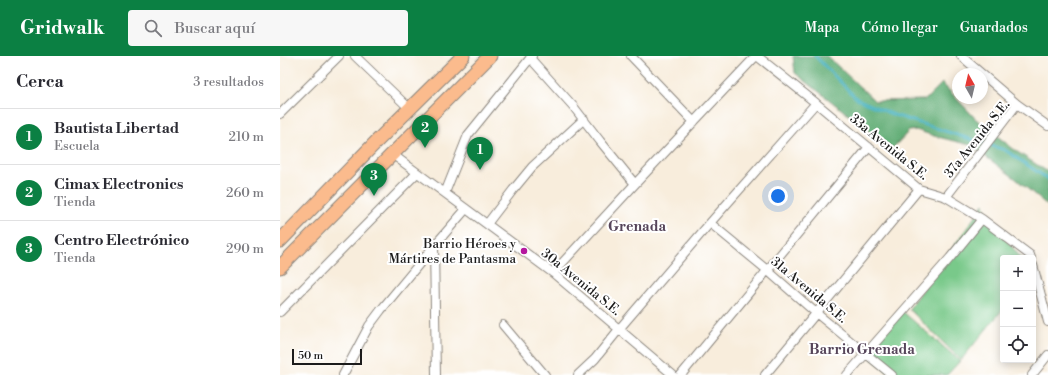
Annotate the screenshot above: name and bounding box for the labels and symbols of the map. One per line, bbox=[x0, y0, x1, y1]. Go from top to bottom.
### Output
north arrow bbox=[952, 68, 988, 104]
street label: 37a Avenida S.E. bbox=[941, 97, 1013, 181]
street label: 33a Avenida S.E. bbox=[847, 111, 931, 183]
pin: 2 bbox=[412, 115, 438, 148]
pin: 1 bbox=[467, 137, 493, 170]
pin: 3 bbox=[361, 163, 387, 196]
your location bbox=[768, 186, 788, 206]
district label: Grenada bbox=[608, 218, 666, 236]
place label: Barrio Héroes y Mártires de Pantasma bbox=[388, 236, 517, 267]
street label: 30a Avenida S.E. bbox=[538, 245, 624, 319]
marker: Barrio Héroes y Mártires de Pantasma bbox=[519, 246, 529, 256]
street label: 31a Avenida S.E. bbox=[768, 254, 850, 326]
district label: Barrio Grenada bbox=[809, 341, 915, 359]
scale bar bbox=[292, 347, 362, 366]

